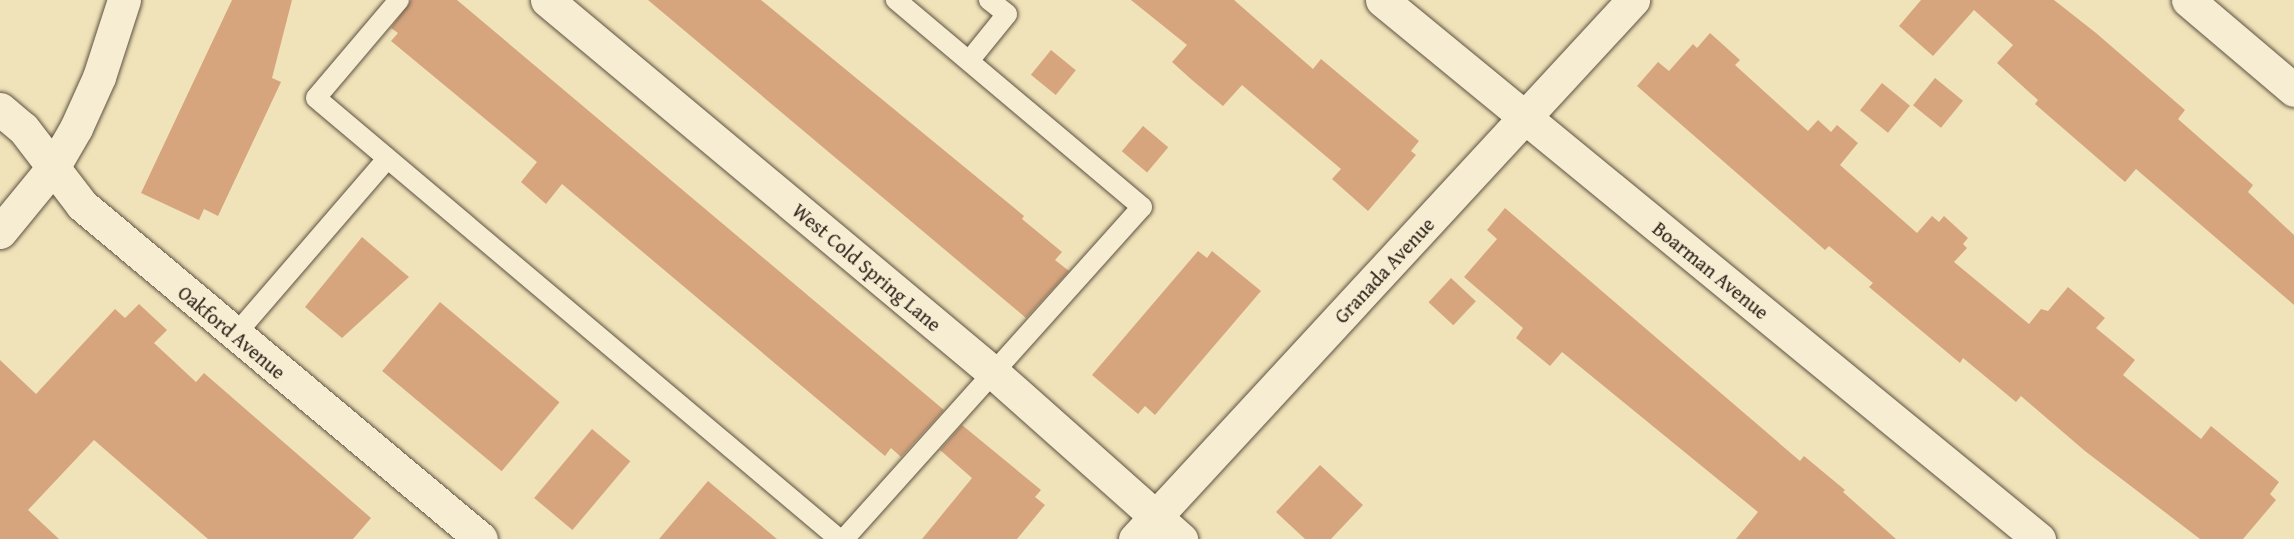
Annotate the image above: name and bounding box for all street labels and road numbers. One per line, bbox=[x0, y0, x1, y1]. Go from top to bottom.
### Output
street label: West Cold Spring Lane bbox=[788, 198, 946, 336]
street label: Granada Avenue bbox=[1329, 212, 1439, 328]
street label: Boarman Avenue bbox=[1648, 216, 1774, 324]
street label: Oakford Avenue bbox=[173, 280, 291, 384]

